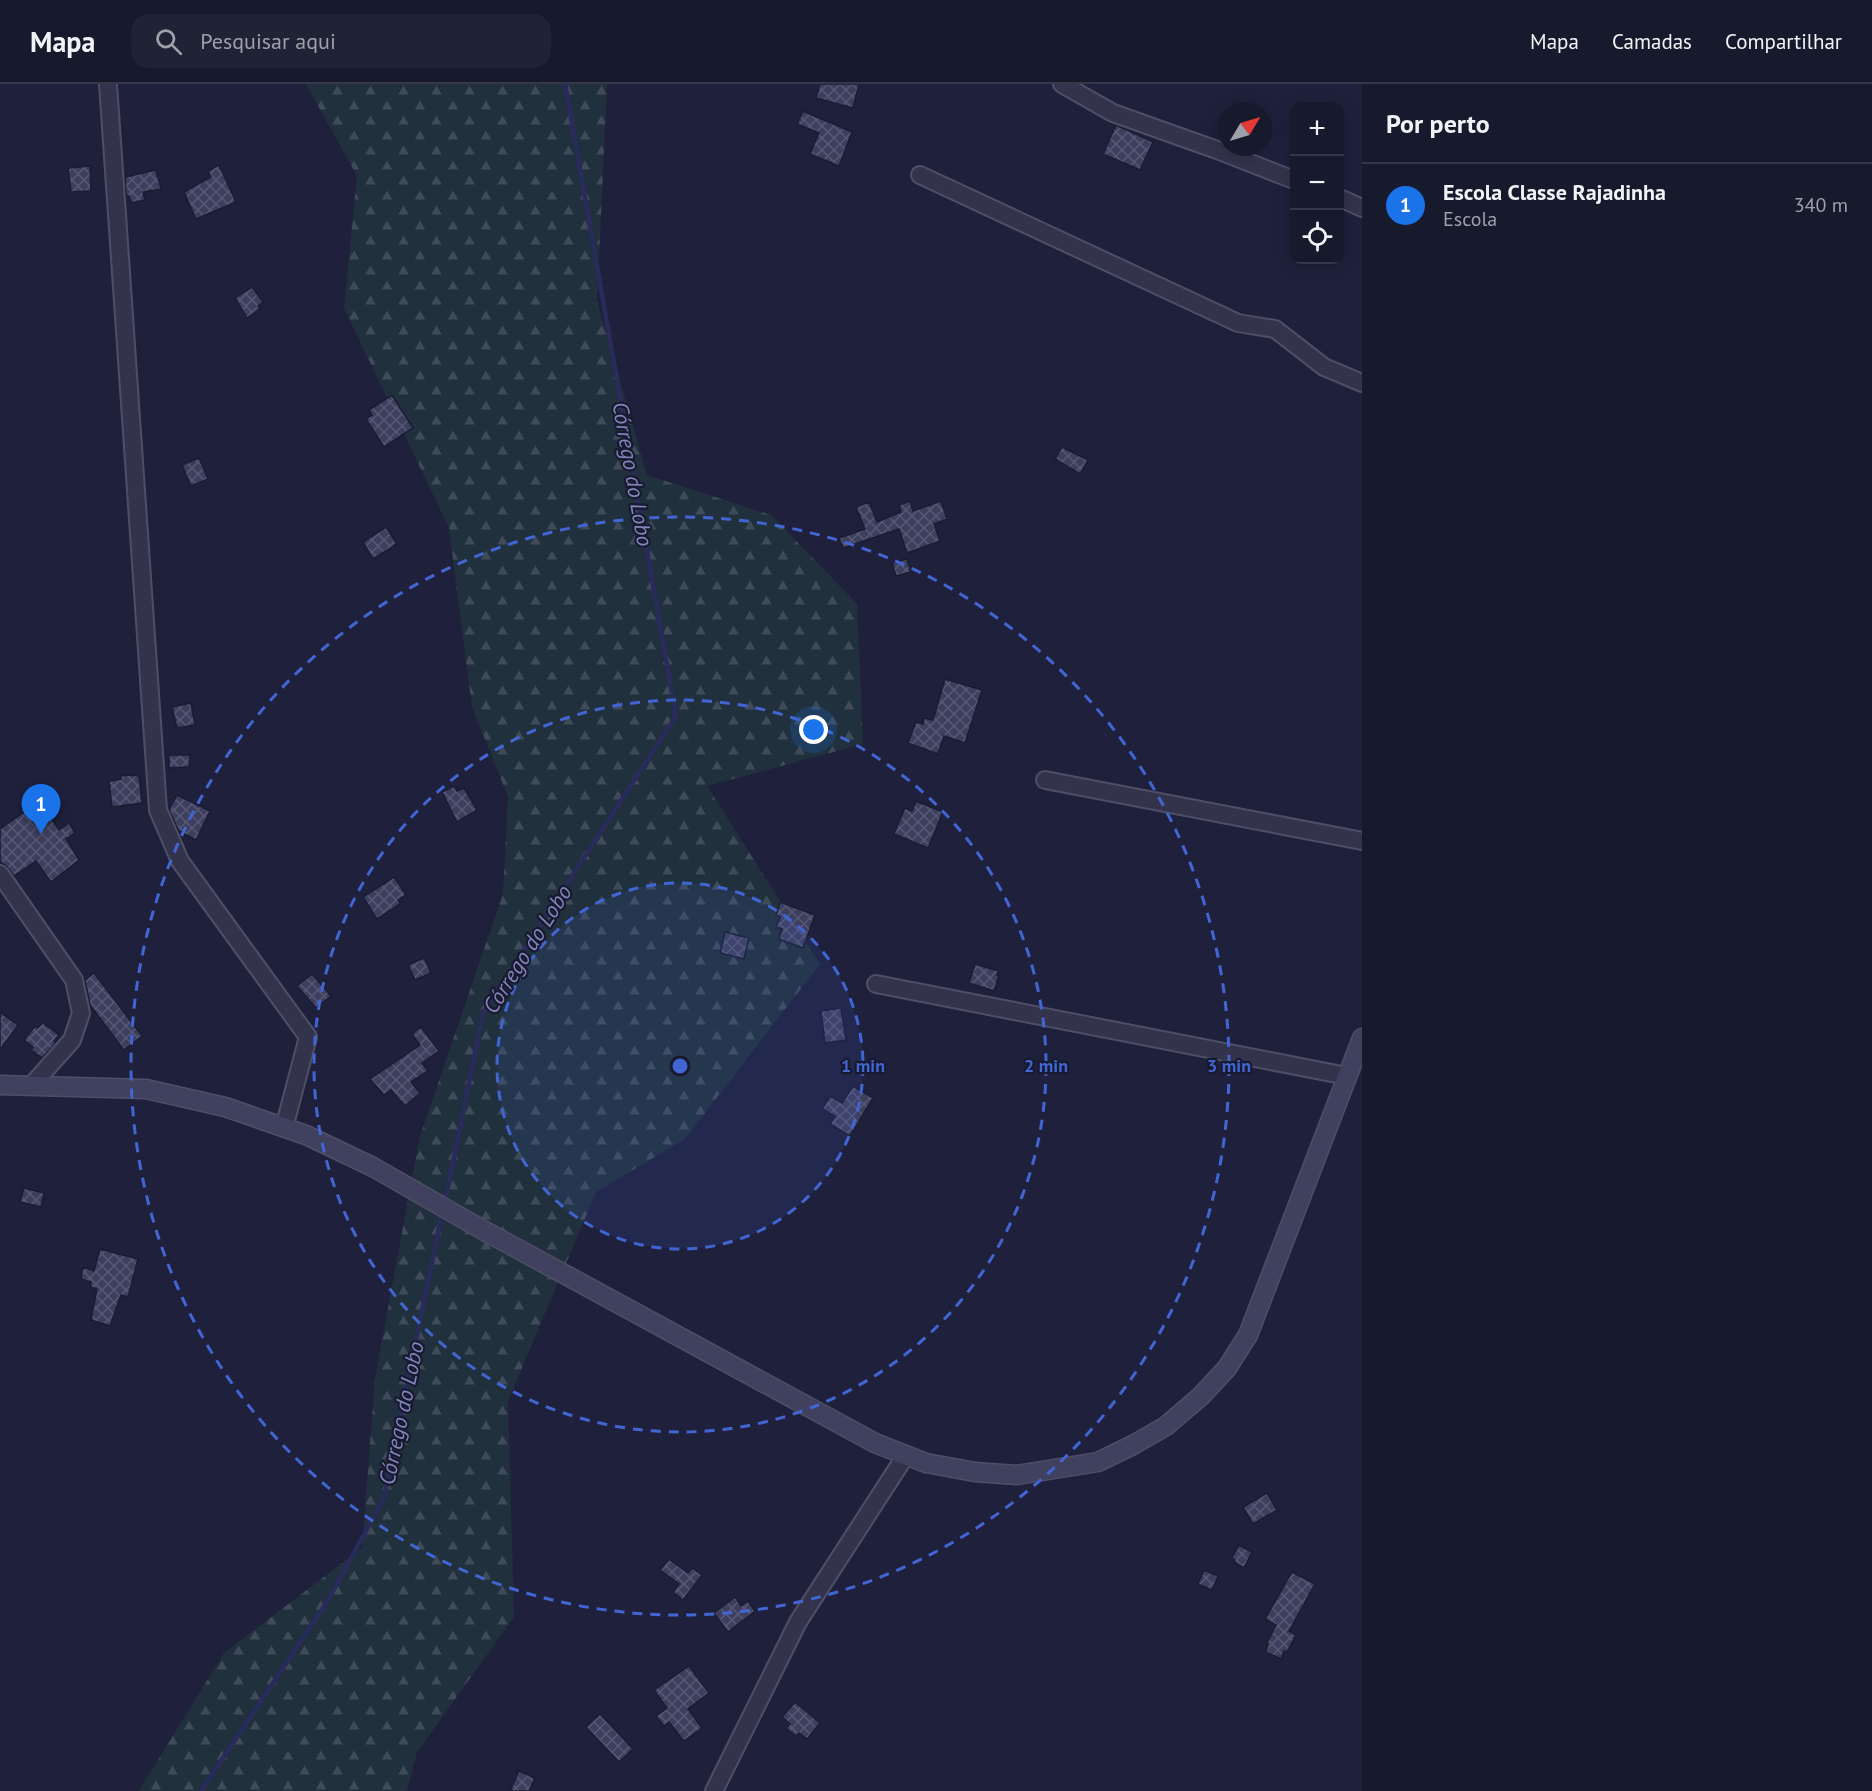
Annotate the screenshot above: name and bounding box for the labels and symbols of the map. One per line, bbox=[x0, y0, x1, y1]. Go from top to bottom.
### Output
north arrow bbox=[1218, 102, 1272, 156]
water label: Córrego do Lobo bbox=[607, 400, 659, 548]
your location bbox=[799, 715, 828, 744]
pin: 1 bbox=[22, 784, 60, 834]
water label: Córrego do Lobo bbox=[476, 880, 578, 1018]
text: 1 min bbox=[841, 1054, 885, 1077]
text: 2 min bbox=[1024, 1054, 1068, 1077]
text: 3 min bbox=[1207, 1054, 1251, 1077]
centre of rings bbox=[670, 1056, 690, 1076]
water label: Córrego do Lobo bbox=[372, 1339, 430, 1487]

